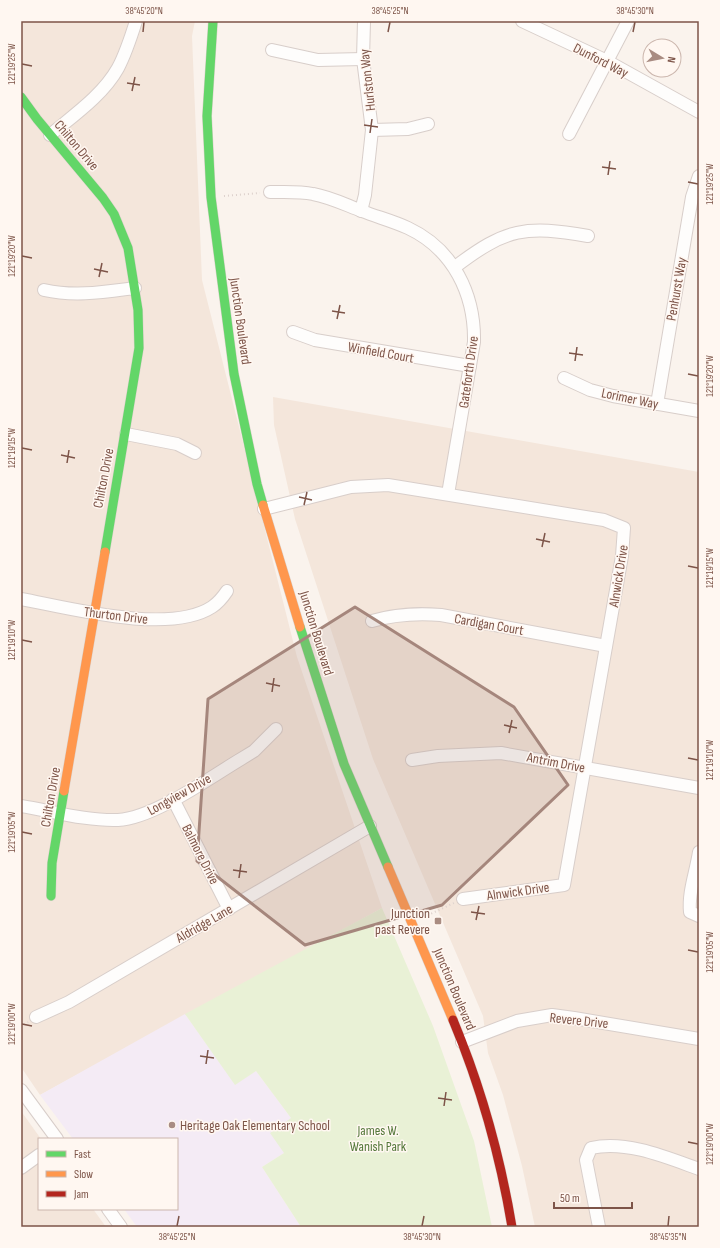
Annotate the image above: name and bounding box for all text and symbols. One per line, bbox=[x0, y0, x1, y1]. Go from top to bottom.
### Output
text: 38°45'20"N bbox=[125, 5, 163, 17]
text: 38°45'25"N bbox=[371, 5, 409, 17]
text: 38°45'30"N bbox=[616, 5, 654, 17]
north arrow bbox=[642, 38, 682, 78]
street label: Dunford Way bbox=[570, 39, 632, 82]
text: 121°19'25"W bbox=[6, 43, 18, 84]
street label: Hurlston Way bbox=[356, 48, 379, 112]
text: N bbox=[664, 56, 678, 64]
street label: Chilton Drive bbox=[51, 117, 103, 174]
text: 121°19'25"W bbox=[704, 163, 716, 204]
text: 121°19'20"W bbox=[6, 235, 18, 277]
street label: Penhurst Way bbox=[663, 255, 691, 322]
street label: Junction Boulevard bbox=[226, 276, 255, 366]
street label: Gateforth Drive bbox=[455, 335, 482, 409]
street label: Winfield Court bbox=[346, 338, 415, 367]
text: 121°19'20"W bbox=[704, 355, 716, 397]
street label: Lorimer Way bbox=[600, 384, 660, 413]
text: 121°19'15"W bbox=[6, 427, 18, 468]
street label: Chilton Drive bbox=[89, 447, 118, 509]
street label: Alnwick Drive bbox=[605, 544, 632, 609]
text: 121°19'15"W bbox=[704, 547, 716, 588]
street label: Junction Boulevard bbox=[295, 588, 337, 678]
street label: Thurton Drive bbox=[83, 603, 149, 628]
street label: Cardigan Court bbox=[453, 610, 525, 639]
text: 121°19'10"W bbox=[6, 619, 18, 660]
text: 121°19'10"W bbox=[704, 739, 716, 780]
street label: Antrim Drive bbox=[524, 748, 586, 776]
street label: Chilton Drive bbox=[37, 766, 64, 828]
street label: Longview Drive bbox=[144, 770, 214, 819]
text: 121°19'05"W bbox=[6, 811, 18, 853]
street label: Balmore Drive bbox=[178, 821, 223, 887]
street label: Alnwick Drive bbox=[485, 879, 550, 904]
street label: Aldridge Lane bbox=[172, 900, 236, 947]
place label: Junction past Revere bbox=[375, 905, 430, 938]
marker: Junction past Revere bbox=[433, 916, 443, 926]
text: 121°19'05"W bbox=[704, 931, 716, 973]
street label: Junction Boulevard bbox=[429, 945, 479, 1033]
text: 121°19'00"W bbox=[6, 1003, 18, 1045]
street label: Revere Drive bbox=[549, 1009, 609, 1032]
place label: Heritage Oak Elementary School bbox=[180, 1117, 330, 1134]
marker: Heritage Oak Elementary School bbox=[167, 1120, 177, 1130]
park label: James W. Wanish Park bbox=[350, 1122, 407, 1155]
text: 121°19'00"W bbox=[704, 1123, 716, 1165]
legend bbox=[38, 1138, 178, 1210]
text: Fast bbox=[74, 1147, 91, 1162]
text: Slow bbox=[74, 1167, 93, 1182]
scale bar bbox=[554, 1184, 632, 1210]
text: Jam bbox=[73, 1187, 89, 1202]
text: 50 m bbox=[560, 1191, 580, 1206]
text: 38°45'25"N bbox=[158, 1231, 196, 1243]
text: 38°45'30"N bbox=[403, 1231, 441, 1243]
text: 38°45'35"N bbox=[649, 1231, 687, 1243]

